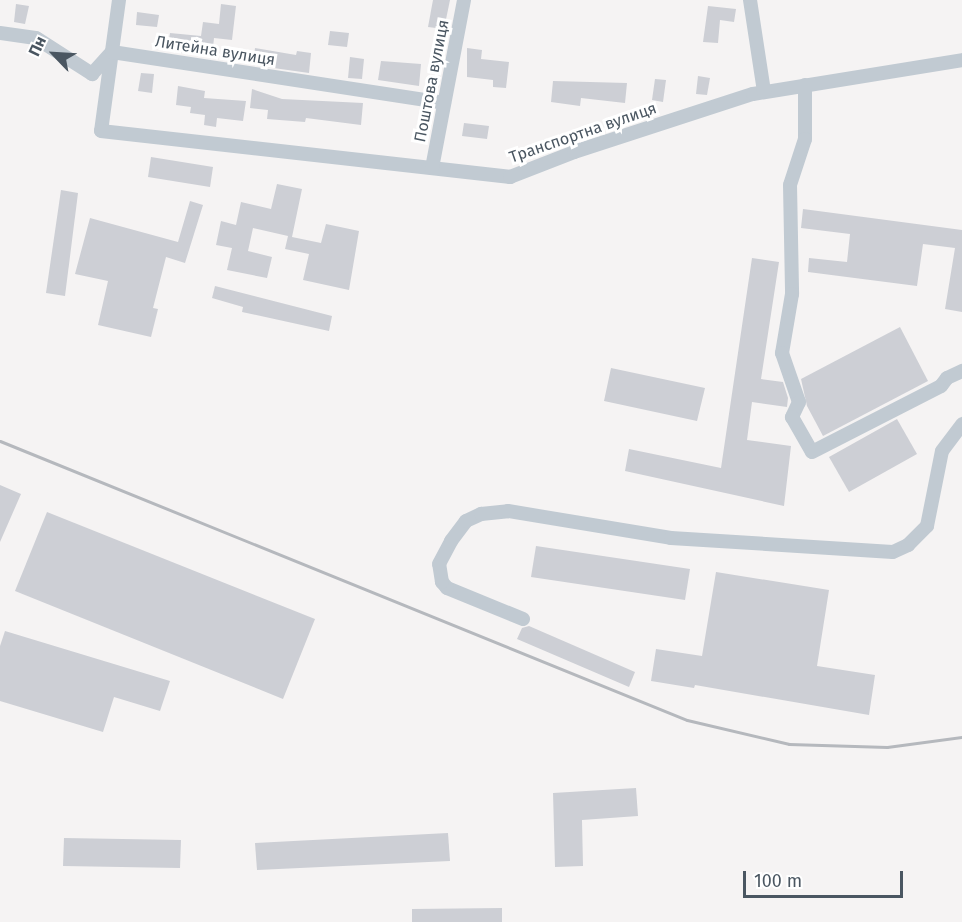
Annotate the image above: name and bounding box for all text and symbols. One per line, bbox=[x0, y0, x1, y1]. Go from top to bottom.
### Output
street label: Поштова вулиця bbox=[411, 18, 453, 144]
north arrow bbox=[24, 24, 84, 84]
street label: Литейна вулиця bbox=[154, 32, 276, 70]
text: Пн bbox=[24, 33, 50, 59]
street label: Транспортна вулиця bbox=[507, 99, 659, 167]
scale bar bbox=[746, 859, 906, 897]
text: 100 m bbox=[754, 870, 802, 892]

